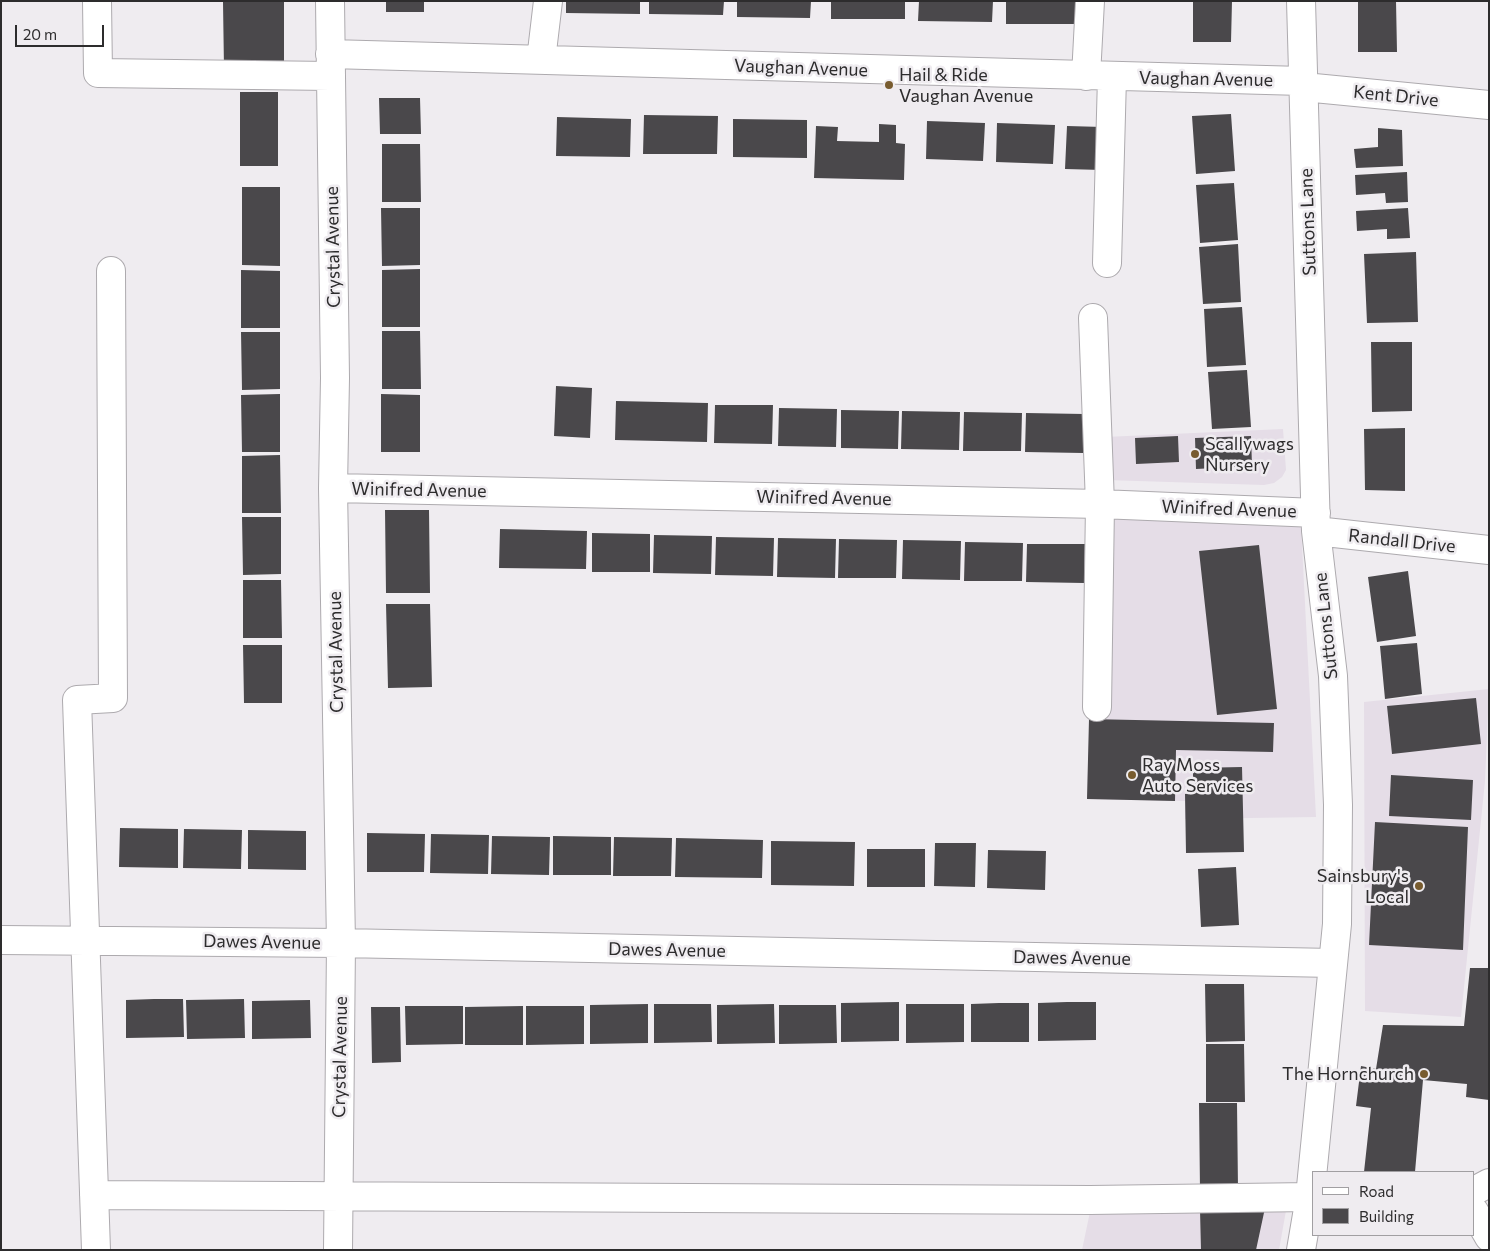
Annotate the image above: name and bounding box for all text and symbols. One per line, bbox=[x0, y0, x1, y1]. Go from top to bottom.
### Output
scale bar bbox=[18, 15, 106, 47]
text: 20 m bbox=[23, 25, 57, 43]
street label: Vaughan Avenue bbox=[734, 55, 868, 81]
place label: Hail & Ride Vaughan Avenue bbox=[899, 64, 1033, 106]
street label: Vaughan Avenue bbox=[1139, 67, 1273, 91]
marker: Hail & Ride Vaughan Avenue bbox=[883, 79, 895, 91]
street label: Kent Drive bbox=[1352, 81, 1440, 111]
street label: Suttons Lane bbox=[1295, 168, 1321, 276]
street label: Crystal Avenue bbox=[321, 186, 345, 308]
place label: Scallywags Nursery bbox=[1205, 433, 1294, 476]
marker: Scallywags Nursery bbox=[1189, 448, 1201, 460]
street label: Winifred Avenue bbox=[351, 478, 487, 502]
street label: Winifred Avenue bbox=[756, 486, 892, 510]
street label: Winifred Avenue bbox=[1161, 496, 1297, 522]
street label: Randall Drive bbox=[1347, 525, 1457, 557]
street label: Suttons Lane bbox=[1310, 571, 1342, 681]
street label: Crystal Avenue bbox=[324, 591, 348, 713]
place label: Ray Moss Auto Services bbox=[1142, 754, 1253, 796]
marker: Ray Moss Auto Services bbox=[1126, 769, 1138, 781]
place label: Sainsbury's Local bbox=[1317, 865, 1409, 908]
marker: Sainsbury's Local bbox=[1413, 880, 1425, 892]
street label: Dawes Avenue bbox=[203, 930, 321, 954]
street label: Dawes Avenue bbox=[608, 938, 726, 962]
street label: Dawes Avenue bbox=[1013, 946, 1131, 970]
street label: Crystal Avenue bbox=[328, 996, 352, 1118]
place label: The Hornchurch bbox=[1282, 1063, 1414, 1085]
marker: The Hornchurch bbox=[1418, 1068, 1430, 1080]
legend bbox=[1312, 1171, 1475, 1236]
text: Road bbox=[1359, 1182, 1394, 1200]
text: Building bbox=[1359, 1207, 1414, 1225]

